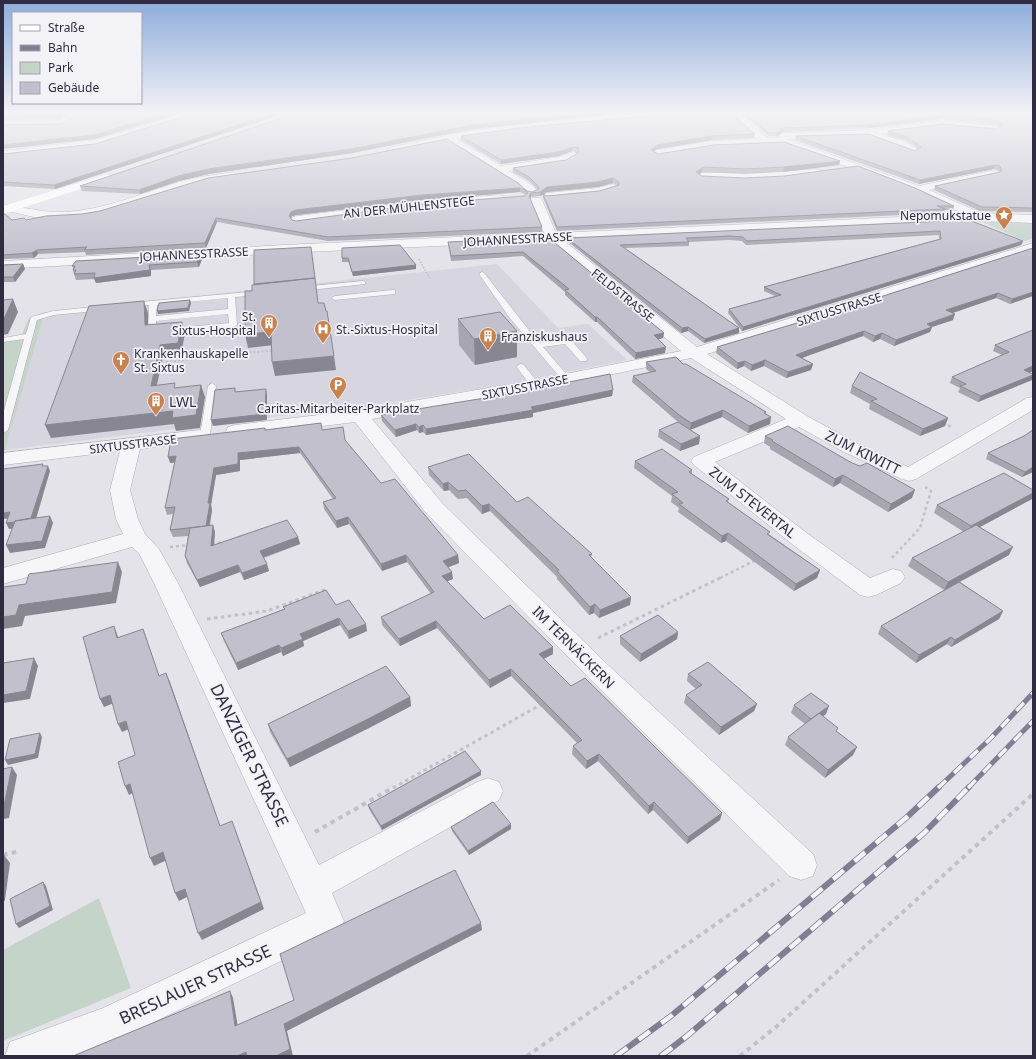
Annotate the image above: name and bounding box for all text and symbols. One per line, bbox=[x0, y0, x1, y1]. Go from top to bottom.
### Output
legend bbox=[12, 12, 142, 104]
text: Straße bbox=[48, 19, 85, 36]
text: Bahn bbox=[48, 39, 77, 56]
text: Park bbox=[48, 59, 74, 76]
text: Gebäude bbox=[48, 79, 99, 96]
street label: AN DER MÜHLENSTEGE bbox=[343, 192, 475, 222]
place icon: Nepomukstatue bbox=[994, 205, 1014, 230]
place label: Nepomukstatue bbox=[900, 207, 991, 224]
street label: JOHANNESSTRASSE bbox=[462, 228, 573, 250]
street label: JOHANNESSTRASSE bbox=[138, 243, 249, 265]
street label: FELDSTRASSE bbox=[588, 264, 658, 326]
street label: SIXTUSSTRASSE bbox=[794, 288, 884, 330]
place label: St. Sixtus-Hospital bbox=[172, 308, 256, 339]
building icon: St. Sixtus-Hospital bbox=[259, 313, 279, 338]
hospital icon: St.-Sixtus-Hospital bbox=[313, 319, 333, 344]
place label: St.-Sixtus-Hospital bbox=[336, 321, 438, 338]
building icon: Franziskushaus bbox=[478, 326, 498, 351]
place label: Franziskushaus bbox=[501, 328, 588, 345]
place label: Krankenhauskapelle St. Sixtus bbox=[134, 345, 249, 376]
church icon: Krankenhauskapelle St. Sixtus bbox=[111, 350, 131, 375]
street label: SIXTUSSTRASSE bbox=[480, 370, 570, 404]
parking icon: Caritas-Mitarbeiter-Parkplatz bbox=[328, 375, 348, 400]
building icon: LWL bbox=[146, 391, 166, 416]
place label: LWL bbox=[169, 392, 196, 411]
place label: Caritas-Mitarbeiter-Parkplatz bbox=[257, 400, 420, 417]
street label: ZUM KIWITT bbox=[822, 426, 904, 479]
street label: SIXTUSSTRASSE bbox=[88, 430, 178, 458]
street label: ZUM STEVERTAL bbox=[705, 462, 801, 542]
street label: IM TERNÄCKERN bbox=[529, 602, 619, 692]
street label: DANZIGER STRASSE bbox=[205, 680, 295, 830]
street label: BRESLAUER STRASSE bbox=[115, 939, 275, 1029]

